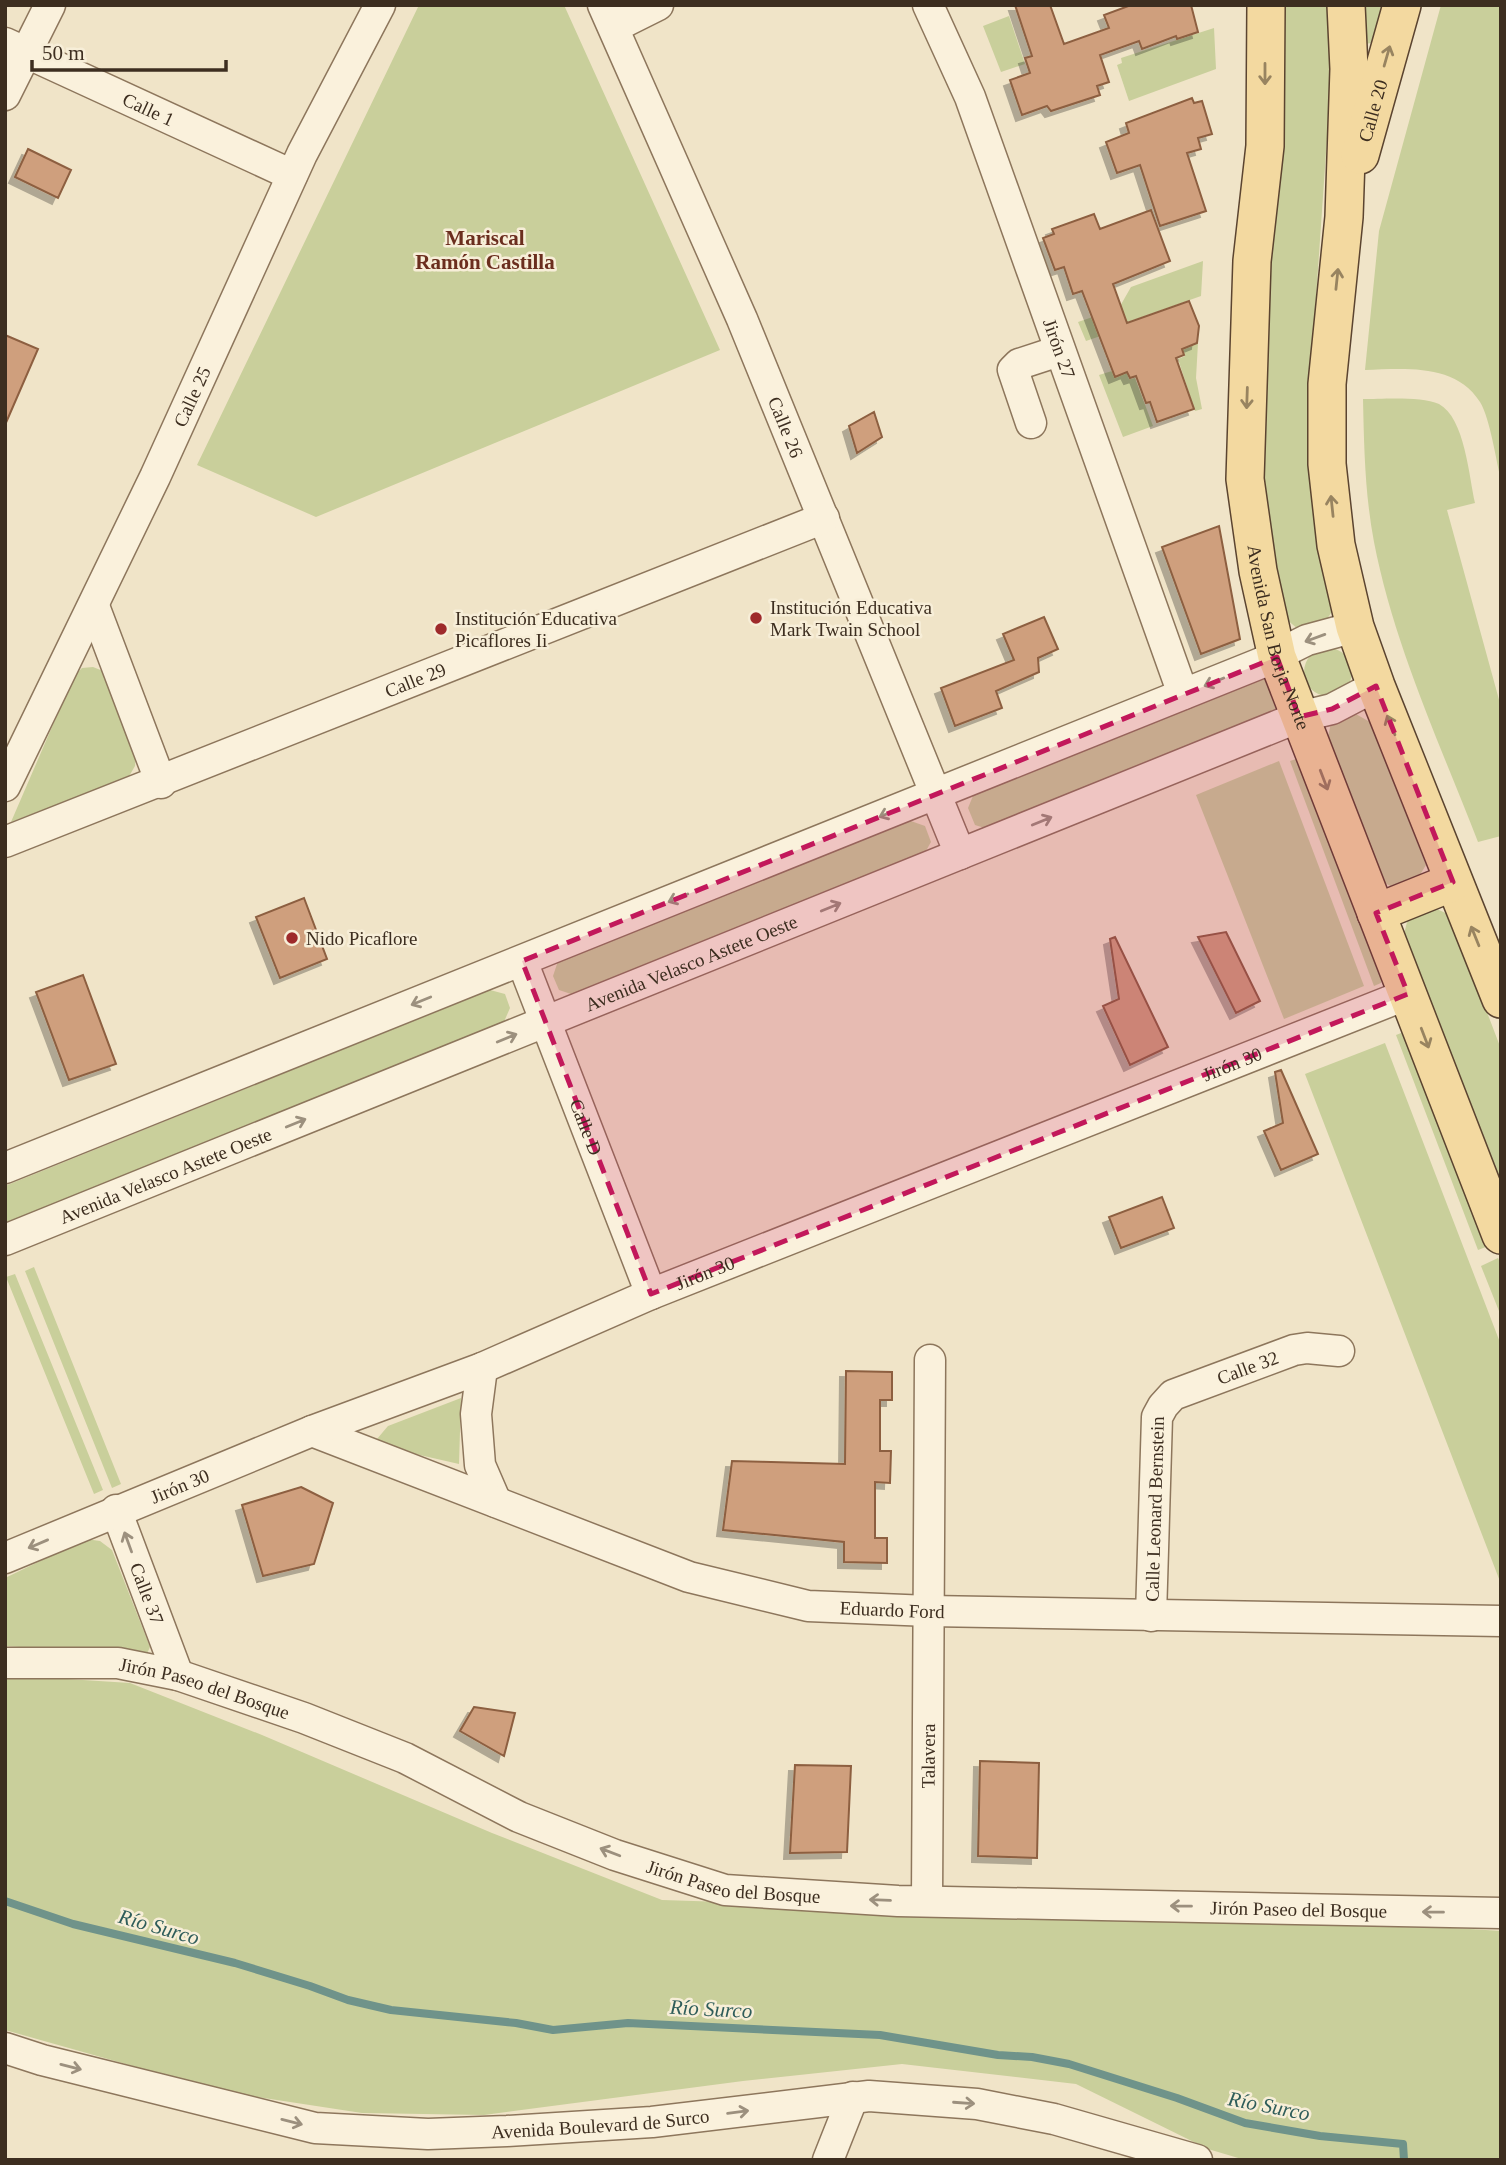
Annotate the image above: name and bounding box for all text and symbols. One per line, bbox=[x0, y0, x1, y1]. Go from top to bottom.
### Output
scale bar bbox=[32, 28, 226, 72]
text: 50 m bbox=[42, 41, 85, 65]
one-way arrow bbox=[1382, 45, 1395, 67]
one-way arrow bbox=[1258, 62, 1272, 85]
street label: Calle 20 bbox=[1354, 77, 1392, 144]
street label: Calle 1 bbox=[119, 89, 177, 130]
district label: Mariscal Ramón Castilla bbox=[415, 226, 555, 274]
one-way arrow bbox=[1331, 269, 1344, 291]
street label: Jirón 27 bbox=[1039, 316, 1079, 381]
street label: Calle 25 bbox=[169, 363, 215, 430]
one-way arrow bbox=[1240, 387, 1253, 410]
street label: Calle 26 bbox=[764, 394, 807, 461]
one-way arrow bbox=[1325, 495, 1338, 518]
street label: Avenida San Borja Norte bbox=[1243, 543, 1314, 733]
place label: Institución Educativa Mark Twain School bbox=[770, 597, 933, 640]
place label: Institución Educativa Picaflores Ii bbox=[455, 608, 618, 651]
marker: Institución Educativa Mark Twain School bbox=[748, 610, 764, 626]
marker: Institución Educativa Picaflores Ii bbox=[433, 621, 449, 637]
one-way arrow bbox=[1304, 633, 1326, 645]
street label: Calle 29 bbox=[382, 659, 449, 702]
one-way arrow bbox=[1203, 677, 1225, 690]
one-way arrow bbox=[1383, 714, 1396, 736]
one-way arrow bbox=[1319, 769, 1332, 791]
one-way arrow bbox=[879, 808, 901, 821]
one-way arrow bbox=[1031, 814, 1052, 827]
one-way arrow bbox=[668, 892, 689, 905]
one-way arrow bbox=[820, 899, 841, 912]
street label: Avenida Velasco Astete Oeste bbox=[582, 911, 800, 1015]
one-way arrow bbox=[1468, 926, 1481, 948]
place label: Nido Picaflore bbox=[306, 928, 417, 949]
marker: Nido Picaflore bbox=[284, 930, 300, 946]
one-way arrow bbox=[411, 995, 433, 1008]
one-way arrow bbox=[1419, 1027, 1432, 1049]
one-way arrow bbox=[495, 1030, 517, 1043]
street label: Jirón 30 bbox=[1200, 1043, 1265, 1085]
street label: Calle D bbox=[565, 1096, 606, 1158]
one-way arrow bbox=[284, 1116, 306, 1129]
street label: Avenida Velasco Astete Oeste bbox=[56, 1123, 275, 1228]
street label: Jirón 30 bbox=[673, 1252, 738, 1294]
street label: Calle 32 bbox=[1214, 1347, 1281, 1389]
street label: Calle Leonard Bernstein bbox=[1141, 1415, 1168, 1602]
street label: Jirón 30 bbox=[147, 1465, 212, 1508]
one-way arrow bbox=[121, 1532, 134, 1554]
one-way arrow bbox=[28, 1538, 50, 1551]
street label: Calle 37 bbox=[126, 1560, 168, 1627]
street label: Eduardo Ford bbox=[839, 1597, 945, 1622]
street label: Jirón Paseo del Bosque bbox=[117, 1654, 292, 1723]
street label: Talavera bbox=[918, 1723, 939, 1789]
one-way arrow bbox=[599, 1845, 621, 1858]
street label: Jirón Paseo del Bosque bbox=[644, 1856, 821, 1907]
one-way arrow bbox=[868, 1893, 891, 1907]
street label: Jirón Paseo del Bosque bbox=[1210, 1897, 1387, 1922]
one-way arrow bbox=[1169, 1899, 1192, 1913]
water label: Río Surco bbox=[115, 1904, 202, 1950]
one-way arrow bbox=[1421, 1905, 1444, 1918]
water label: Río Surco bbox=[668, 1995, 753, 2023]
one-way arrow bbox=[59, 2061, 82, 2074]
water label: Río Surco bbox=[1225, 2086, 1312, 2126]
one-way arrow bbox=[952, 2097, 975, 2110]
street label: Avenida Boulevard de Surco bbox=[491, 2105, 711, 2143]
one-way arrow bbox=[726, 2105, 749, 2118]
one-way arrow bbox=[280, 2116, 302, 2129]

